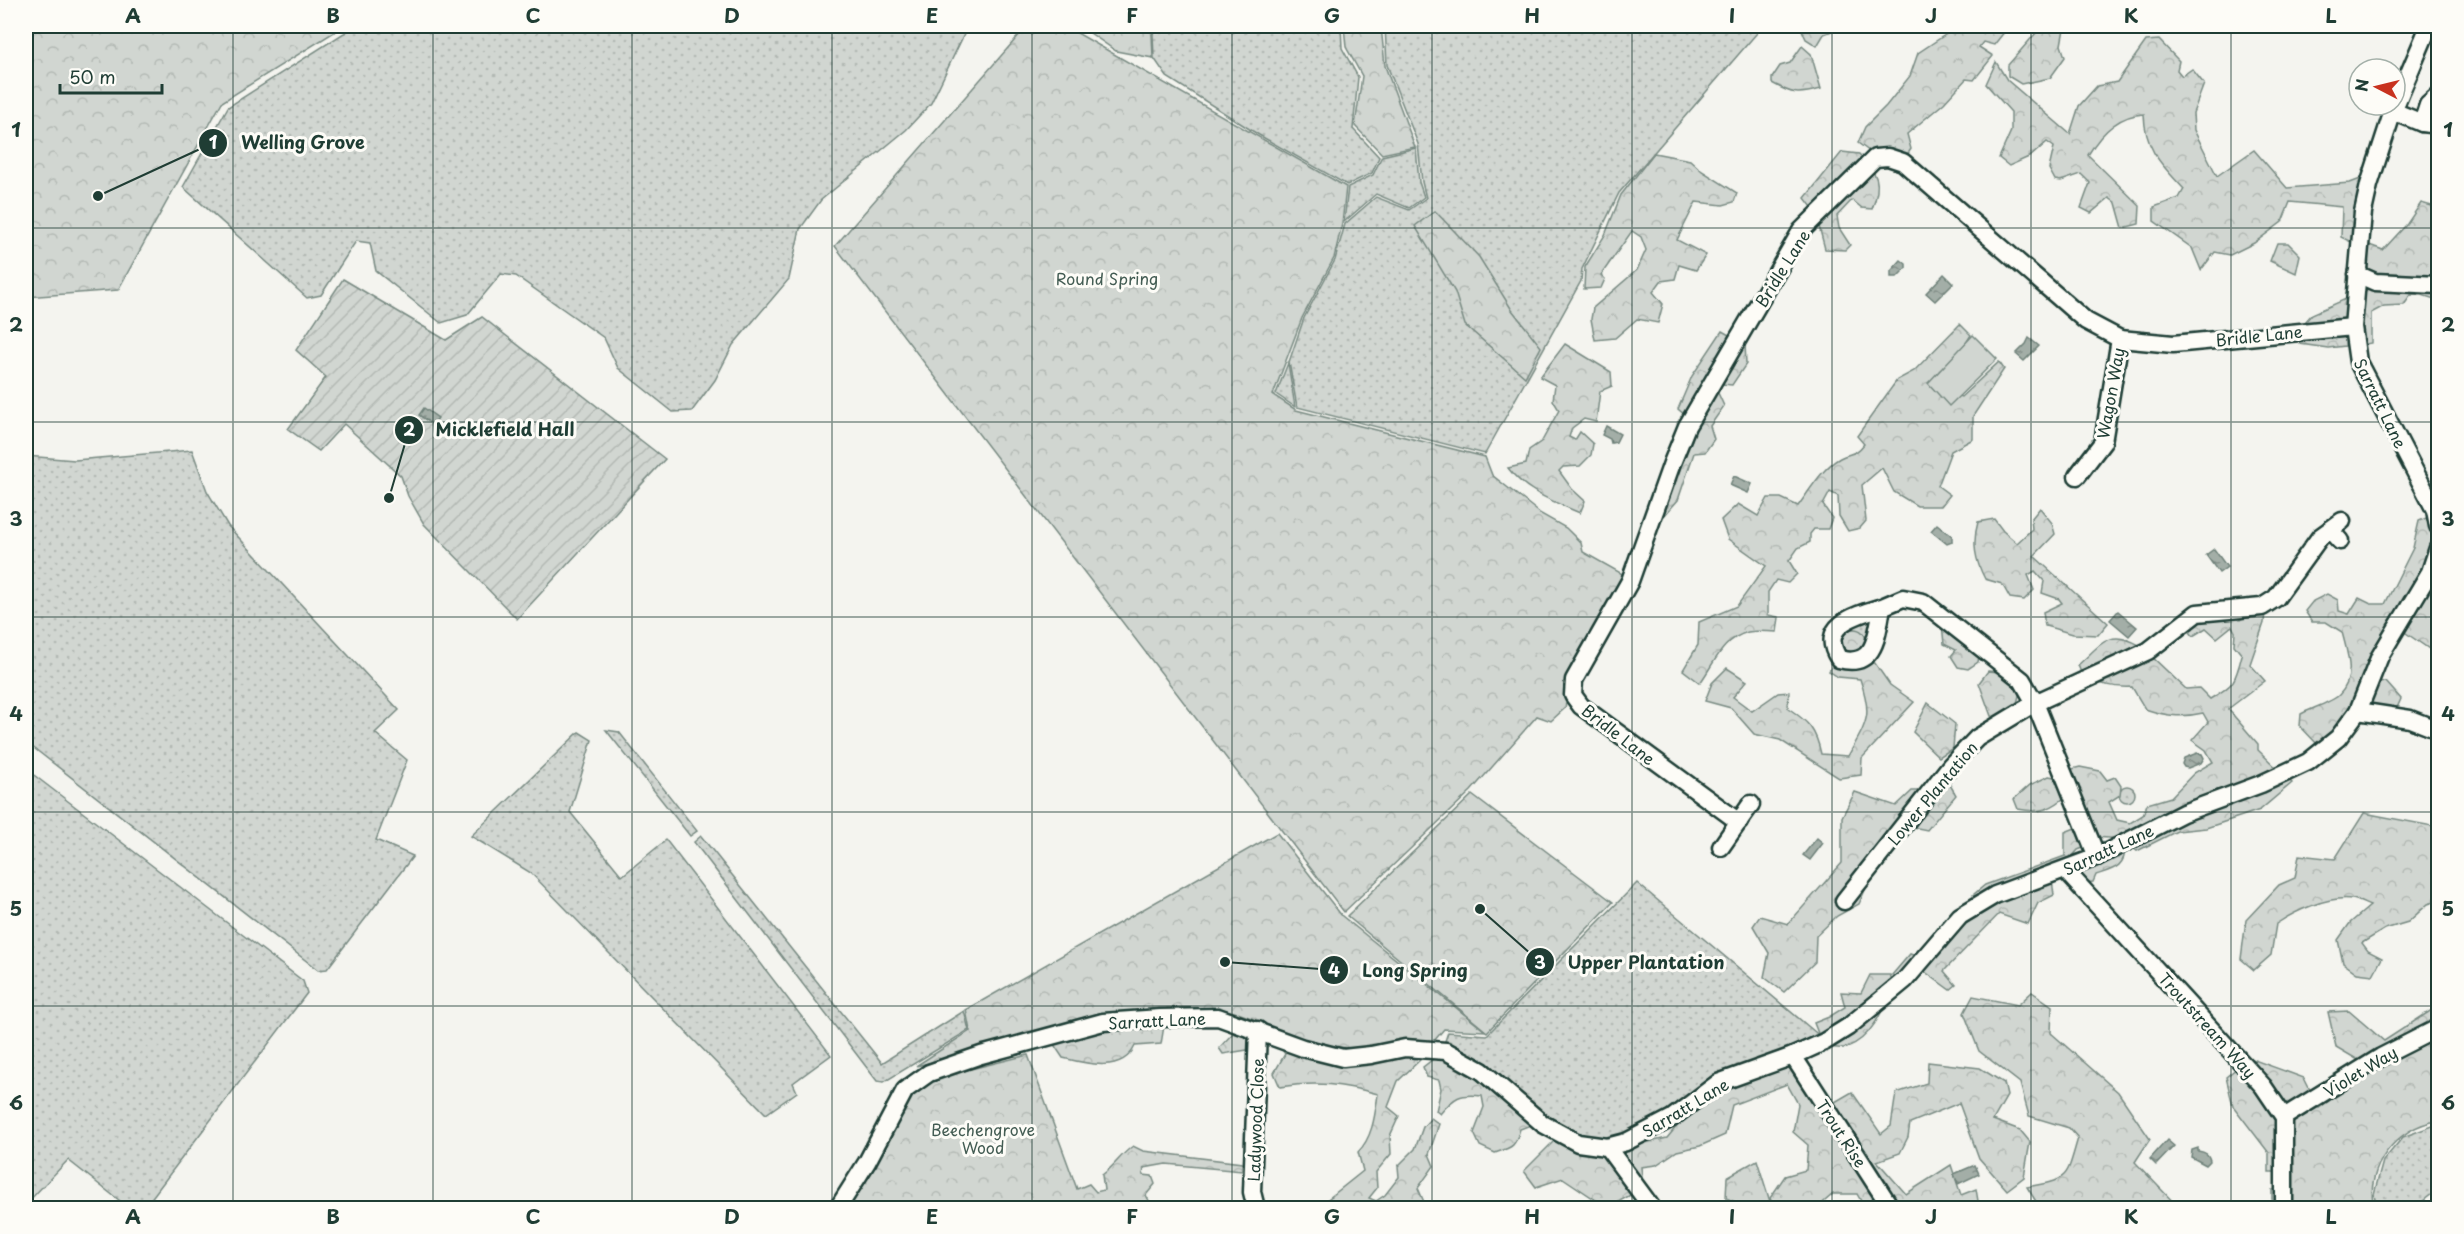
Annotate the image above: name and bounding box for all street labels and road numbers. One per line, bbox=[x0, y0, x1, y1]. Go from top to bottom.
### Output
street label: Bridle Lane bbox=[1749, 225, 1815, 311]
street label: Bridle Lane bbox=[2214, 319, 2304, 351]
street label: Wagon Way bbox=[2090, 345, 2130, 441]
street label: Sarratt Lane bbox=[2349, 354, 2413, 452]
street label: Bridle Lane bbox=[1577, 698, 1661, 770]
street label: Lower Plantation bbox=[1881, 736, 1983, 850]
street label: Sarratt Lane bbox=[2059, 817, 2157, 881]
street label: Troutstream Way bbox=[2154, 967, 2262, 1083]
street label: Sarratt Lane bbox=[1108, 1005, 1206, 1035]
street label: Violet Way bbox=[2319, 1040, 2401, 1102]
street label: Ladywood Close bbox=[1241, 1058, 1269, 1182]
street label: Sarratt Lane bbox=[1637, 1072, 1733, 1142]
street label: Trout Rise bbox=[1811, 1094, 1873, 1172]

